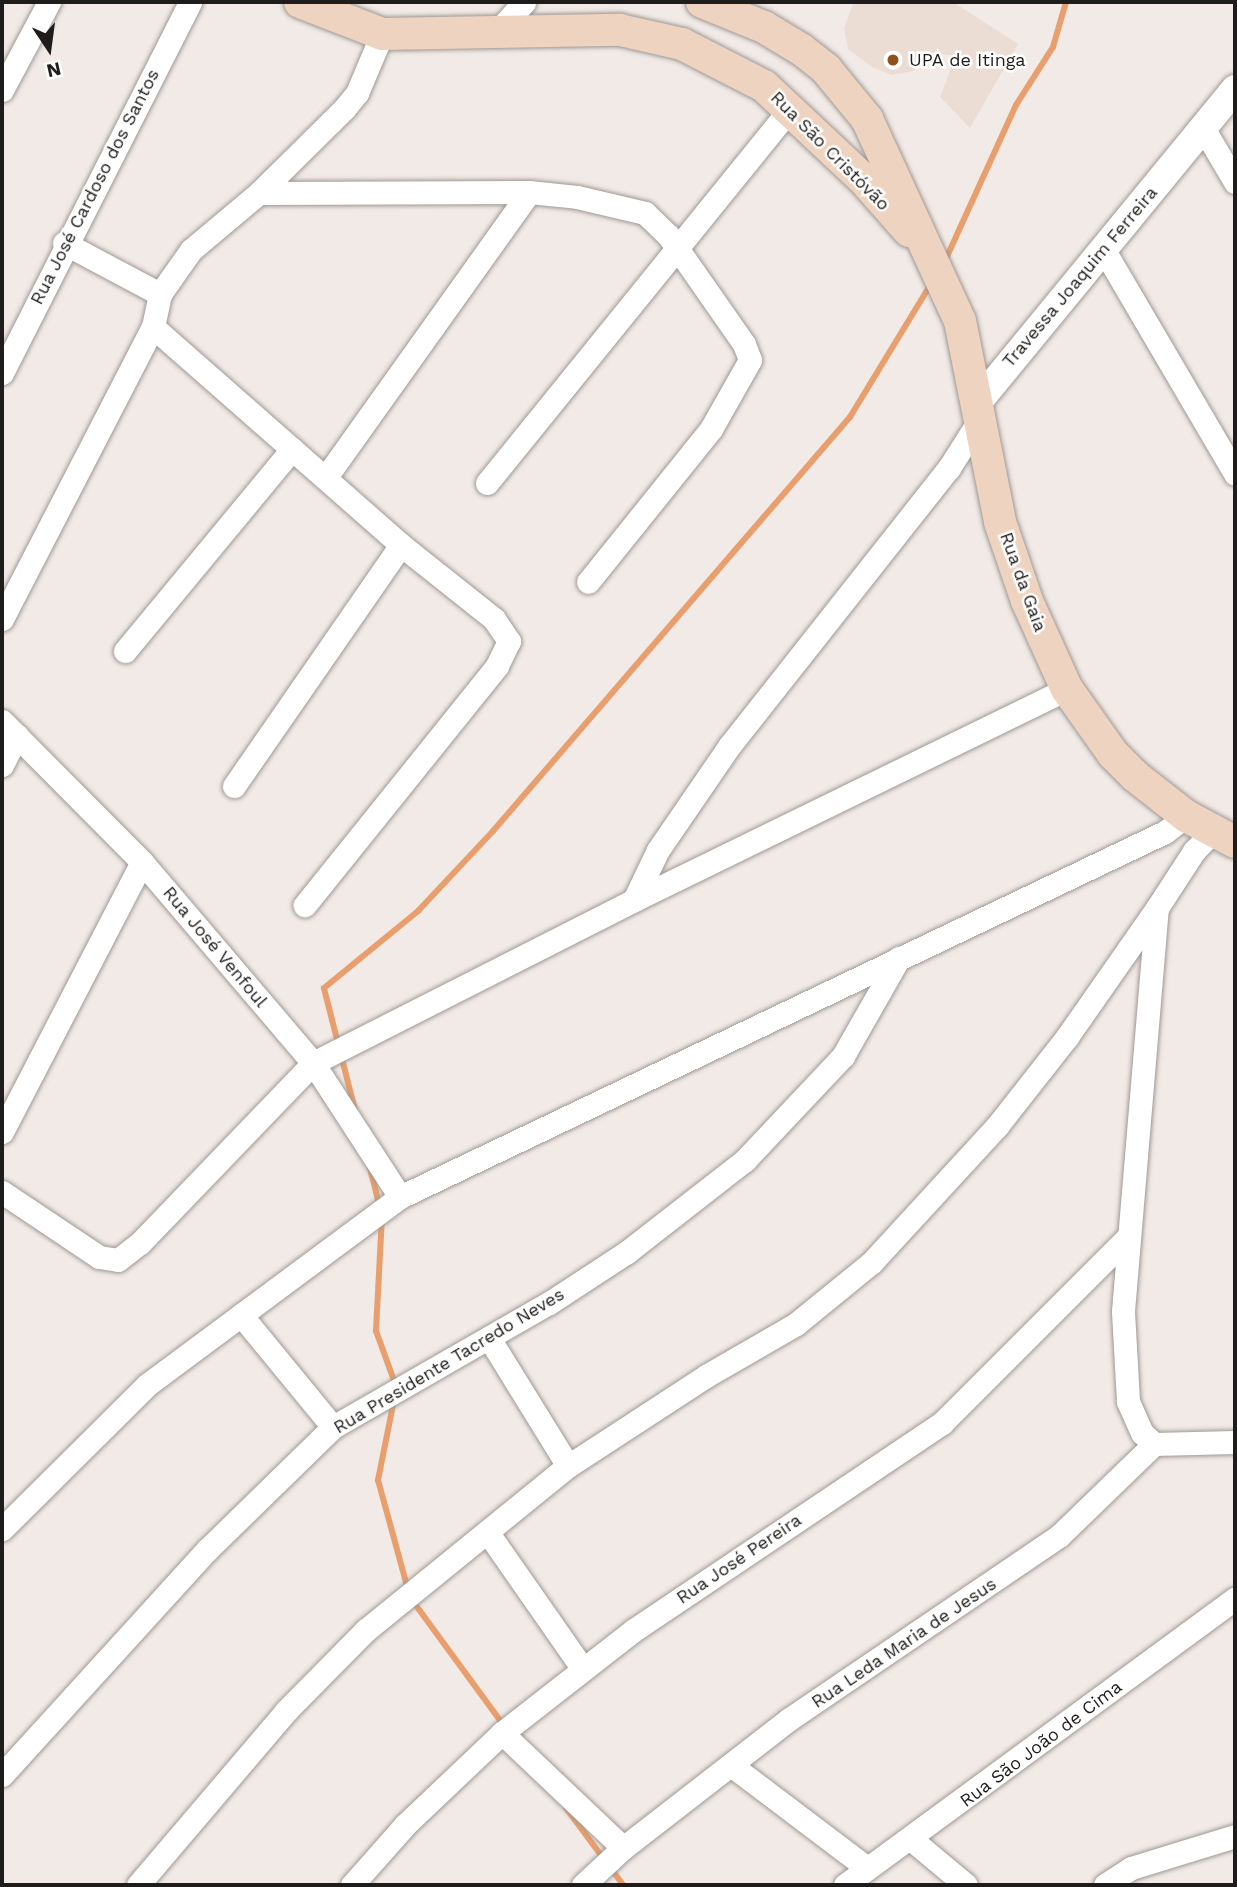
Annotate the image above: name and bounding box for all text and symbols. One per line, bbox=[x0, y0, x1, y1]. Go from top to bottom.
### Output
north arrow bbox=[14, 14, 84, 84]
place label: UPA de Itinga bbox=[909, 49, 1026, 71]
marker: UPA de Itinga bbox=[883, 50, 903, 70]
text: N bbox=[44, 57, 63, 83]
street label: Rua José Cardoso dos Santos bbox=[26, 65, 164, 309]
street label: Rua São Cristóvão bbox=[766, 87, 894, 215]
street label: Travessa Joaquim Ferreira bbox=[998, 182, 1162, 372]
street label: Rua da Gaia bbox=[995, 529, 1051, 635]
street label: Rua José Venfoul bbox=[158, 882, 272, 1012]
street label: Rua Presidente Tacredo Neves bbox=[329, 1283, 569, 1439]
street label: Rua José Pereira bbox=[672, 1509, 806, 1609]
street label: Rua Leda Maria de Jesus bbox=[807, 1573, 1001, 1713]
street label: Rua São João de Cima bbox=[955, 1676, 1127, 1812]

